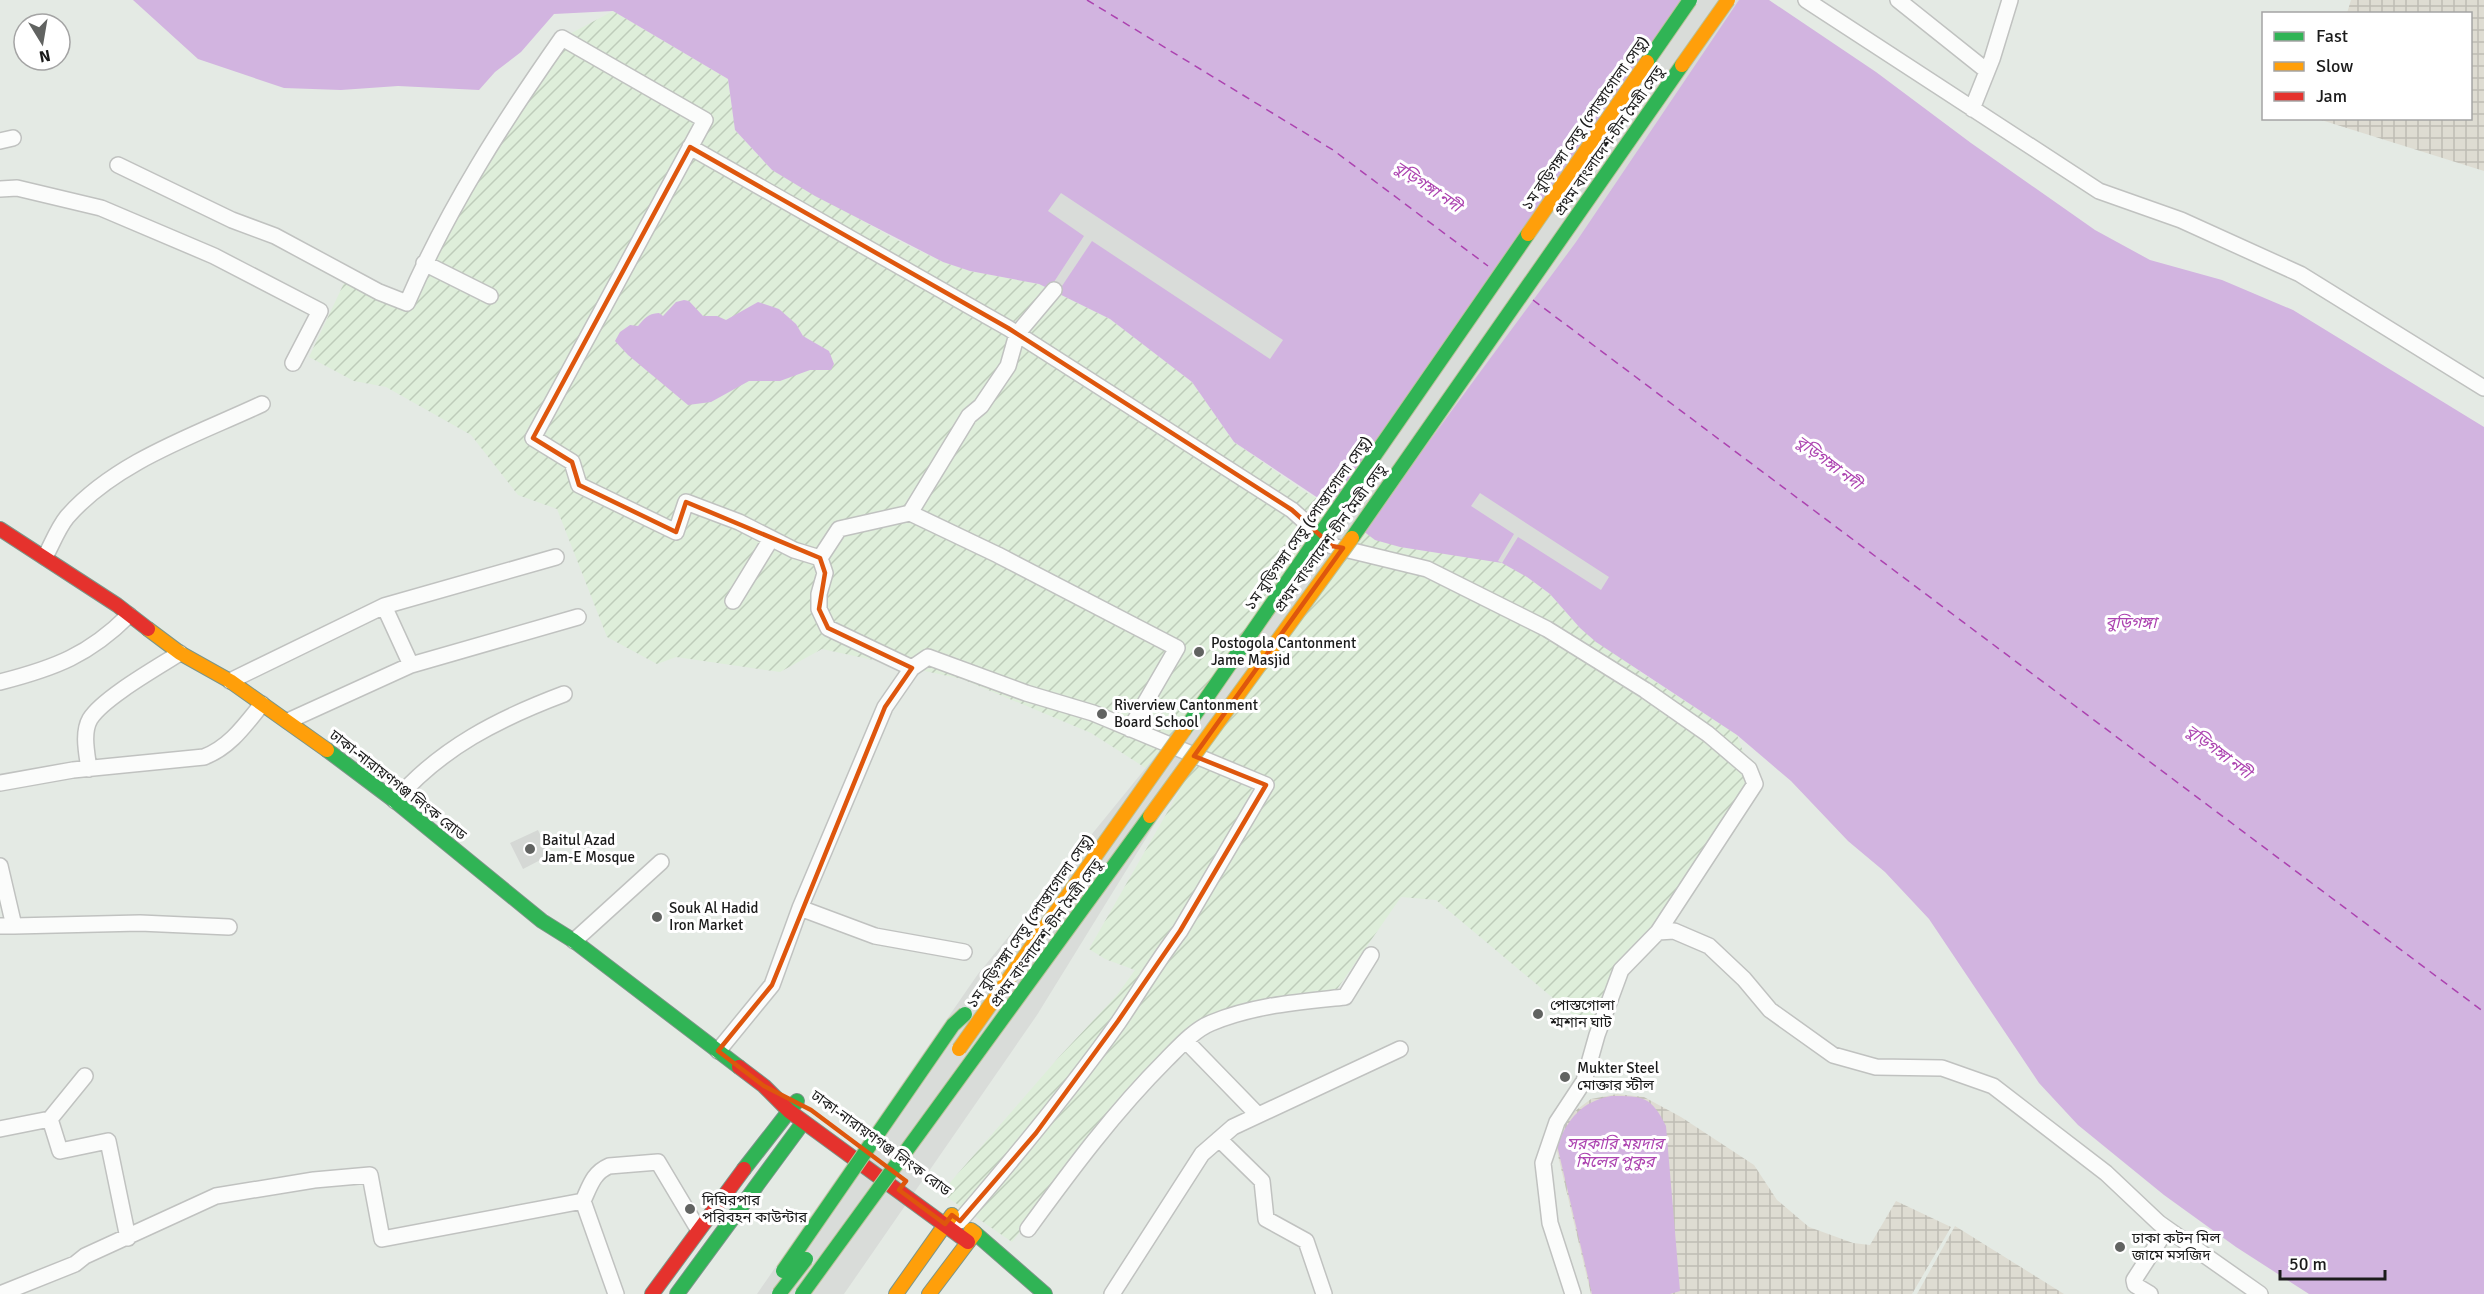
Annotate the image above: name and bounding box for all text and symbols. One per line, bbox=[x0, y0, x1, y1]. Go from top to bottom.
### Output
north arrow bbox=[12, 12, 72, 72]
legend bbox=[2262, 12, 2472, 120]
text: Fast bbox=[2316, 25, 2348, 47]
street label: ১ম বুড়িগঙ্গা সেতু (পোস্তাগোলা সেতু) bbox=[1518, 33, 1652, 214]
text: N bbox=[37, 45, 52, 67]
text: Slow bbox=[2316, 55, 2353, 77]
street label: প্রথম বাংলাদেশ-চীন মৈত্রী সেতু bbox=[1550, 62, 1668, 219]
text: Jam bbox=[2316, 85, 2347, 107]
water label: বুড়িগঙ্গা নদী bbox=[1390, 157, 1467, 218]
water label: বুড়িগঙ্গা নদী bbox=[1792, 432, 1867, 496]
street label: ১ম বুড়িগঙ্গা সেতু (পোস্তাগোলা সেতু) bbox=[1241, 433, 1375, 614]
street label: প্রথম বাংলাদেশ-চীন মৈত্রী সেতু bbox=[1270, 460, 1390, 616]
water label: বুড়িগঙ্গা bbox=[2106, 613, 2159, 633]
place label: Postogola Cantonment Jame Masjid bbox=[1211, 634, 1356, 669]
marker: Postogola Cantonment Jame Masjid bbox=[1192, 645, 1206, 659]
place label: Riverview Cantonment Board School bbox=[1114, 696, 1258, 731]
marker: Riverview Cantonment Board School bbox=[1095, 707, 1109, 721]
water label: বুড়িগঙ্গা নদী bbox=[2182, 721, 2257, 785]
street label: ঢাকা-নারায়ণগঞ্জ লিংক রোড bbox=[325, 725, 470, 844]
place label: Baitul Azad Jam-E Mosque bbox=[542, 831, 635, 866]
street label: ১ম বুড়িগঙ্গা সেতু (পোস্তাগোলা সেতু) bbox=[963, 831, 1097, 1012]
marker: Baitul Azad Jam-E Mosque bbox=[523, 842, 537, 856]
street label: প্রথম বাংলাদেশ-চীন মৈত্রী সেতু bbox=[986, 855, 1106, 1011]
place label: Souk Al Hadid Iron Market bbox=[669, 899, 759, 934]
marker: Souk Al Hadid Iron Market bbox=[650, 910, 664, 924]
place label: পোস্তগোলা শ্মশান ঘাট bbox=[1549, 996, 1616, 1031]
marker: পোস্তগোলা শ্মশান ঘাট bbox=[1531, 1007, 1545, 1021]
place label: Mukter Steel মোক্তার স্টীল bbox=[1577, 1059, 1659, 1094]
marker: Mukter Steel মোক্তার স্টীল bbox=[1558, 1070, 1572, 1084]
street label: ঢাকা-নারায়ণগঞ্জ লিংক রোড bbox=[807, 1086, 955, 1200]
water label: সরকারি ময়দার মিলের পুকুর bbox=[1567, 1134, 1667, 1172]
place label: দিঘিরপার পরিবহন কাউন্টার bbox=[701, 1191, 808, 1226]
marker: দিঘিরপার পরিবহন কাউন্টার bbox=[683, 1202, 697, 1216]
place label: ঢাকা কটন মিল জামে মসজিদ bbox=[2131, 1229, 2221, 1264]
marker: ঢাকা কটন মিল জামে মসজিদ bbox=[2113, 1240, 2127, 1254]
scale bar bbox=[2280, 1243, 2385, 1281]
text: 50 m bbox=[2289, 1253, 2327, 1275]

